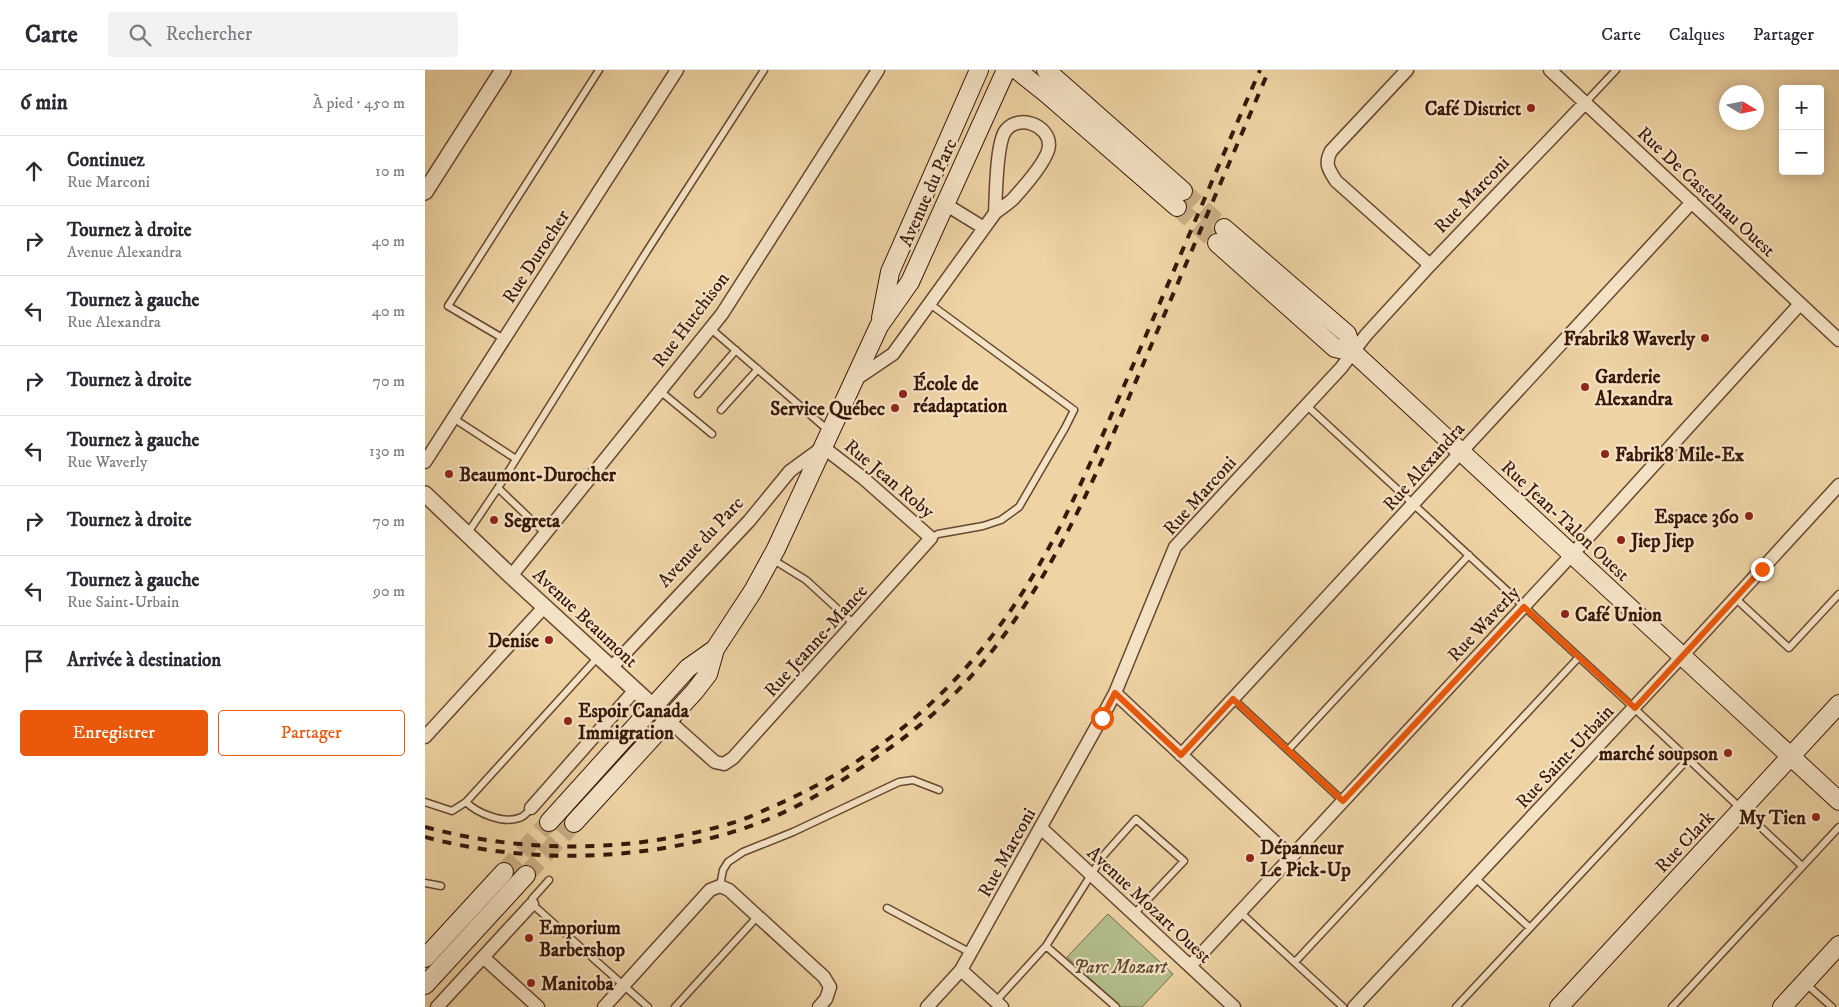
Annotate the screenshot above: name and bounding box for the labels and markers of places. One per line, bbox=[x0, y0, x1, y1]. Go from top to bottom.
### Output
place label: Café District bbox=[1425, 98, 1522, 121]
marker: Café District bbox=[1525, 102, 1537, 114]
place label: Frabrik8 Waverly bbox=[1563, 328, 1696, 351]
marker: Frabrik8 Waverly bbox=[1699, 332, 1711, 344]
place label: Garderie Alexandra bbox=[1594, 366, 1673, 411]
place label: École de réadaptation bbox=[913, 371, 1008, 418]
marker: Garderie Alexandra bbox=[1579, 381, 1591, 393]
marker: École de réadaptation bbox=[897, 388, 909, 400]
place label: Service Québec bbox=[770, 398, 885, 421]
marker: Service Québec bbox=[889, 402, 901, 414]
place label: Fabrik8 Mile-Ex bbox=[1615, 444, 1745, 467]
marker: Fabrik8 Mile-Ex bbox=[1599, 448, 1611, 460]
place label: Beaumont-Durocher bbox=[459, 464, 617, 487]
marker: Beaumont-Durocher bbox=[443, 468, 455, 480]
place label: Espace 360 bbox=[1654, 506, 1739, 529]
place label: Segreta bbox=[504, 510, 561, 533]
marker: Espace 360 bbox=[1743, 510, 1755, 522]
marker: Segreta bbox=[488, 514, 500, 526]
place label: Jiep Jiep bbox=[1629, 530, 1694, 553]
marker: Jiep Jiep bbox=[1615, 534, 1627, 546]
place label: Café Union bbox=[1575, 604, 1663, 627]
marker: Café Union bbox=[1559, 608, 1571, 620]
place label: Denise bbox=[488, 630, 539, 653]
marker: Denise bbox=[543, 634, 555, 646]
place label: Espoir Canada Immigration bbox=[578, 700, 690, 745]
marker: Espoir Canada Immigration bbox=[562, 715, 574, 727]
place label: marché soupson bbox=[1599, 743, 1719, 766]
marker: marché soupson bbox=[1722, 747, 1734, 759]
place label: My Tien bbox=[1739, 807, 1807, 830]
marker: My Tien bbox=[1810, 811, 1822, 823]
place label: Dépanneur Le Pick-Up bbox=[1260, 837, 1351, 882]
marker: Dépanneur Le Pick-Up bbox=[1244, 852, 1256, 864]
place label: Emporium Barbershop bbox=[539, 917, 625, 962]
marker: Emporium Barbershop bbox=[523, 932, 535, 944]
place label: Manitoba bbox=[541, 973, 614, 996]
marker: Manitoba bbox=[525, 977, 537, 989]

